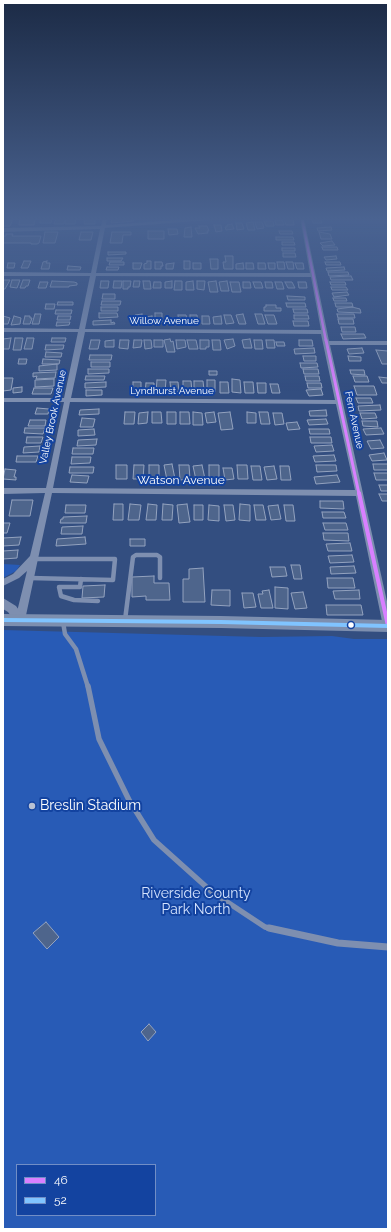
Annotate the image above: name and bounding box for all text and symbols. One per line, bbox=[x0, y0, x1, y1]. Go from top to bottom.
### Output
street label: Willow Avenue bbox=[129, 315, 199, 327]
street label: Valley Brook Avenue bbox=[37, 369, 69, 465]
street label: Lyndhurst Avenue bbox=[130, 385, 214, 397]
street label: Fern Avenue bbox=[342, 390, 366, 450]
street label: Watson Avenue bbox=[137, 473, 225, 487]
unlabelled marker bbox=[346, 620, 356, 630]
place label: Breslin Stadium bbox=[40, 798, 141, 814]
marker: Breslin Stadium bbox=[27, 801, 37, 811]
park label: Riverside County Park North bbox=[141, 886, 251, 918]
legend bbox=[16, 1164, 156, 1216]
text: 46 bbox=[54, 1173, 68, 1187]
text: 52 bbox=[54, 1193, 67, 1207]

